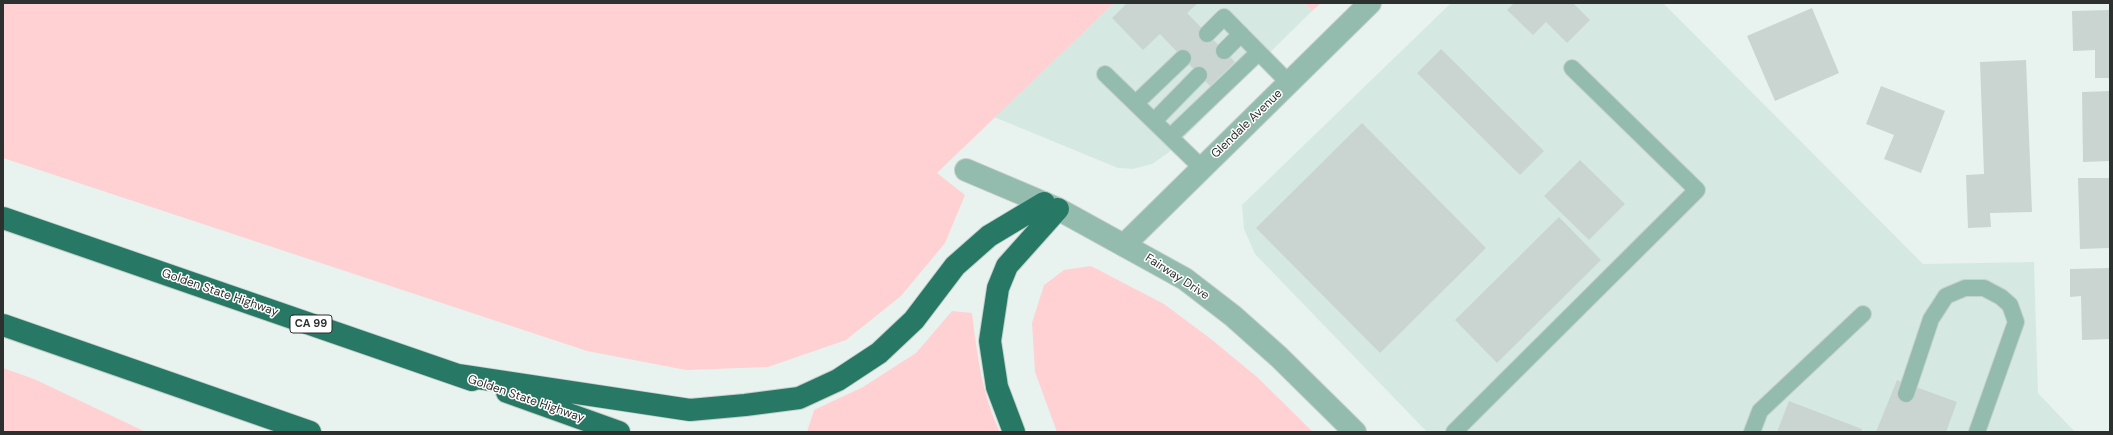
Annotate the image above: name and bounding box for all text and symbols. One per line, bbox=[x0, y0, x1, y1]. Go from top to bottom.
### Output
street label: Glendale Avenue bbox=[1209, 87, 1285, 161]
street label: Fairway Drive bbox=[1142, 251, 1212, 303]
street label: Golden State Highway bbox=[160, 266, 280, 320]
road number: CA 99 bbox=[290, 315, 332, 333]
street label: Golden State Highway bbox=[466, 372, 586, 426]

